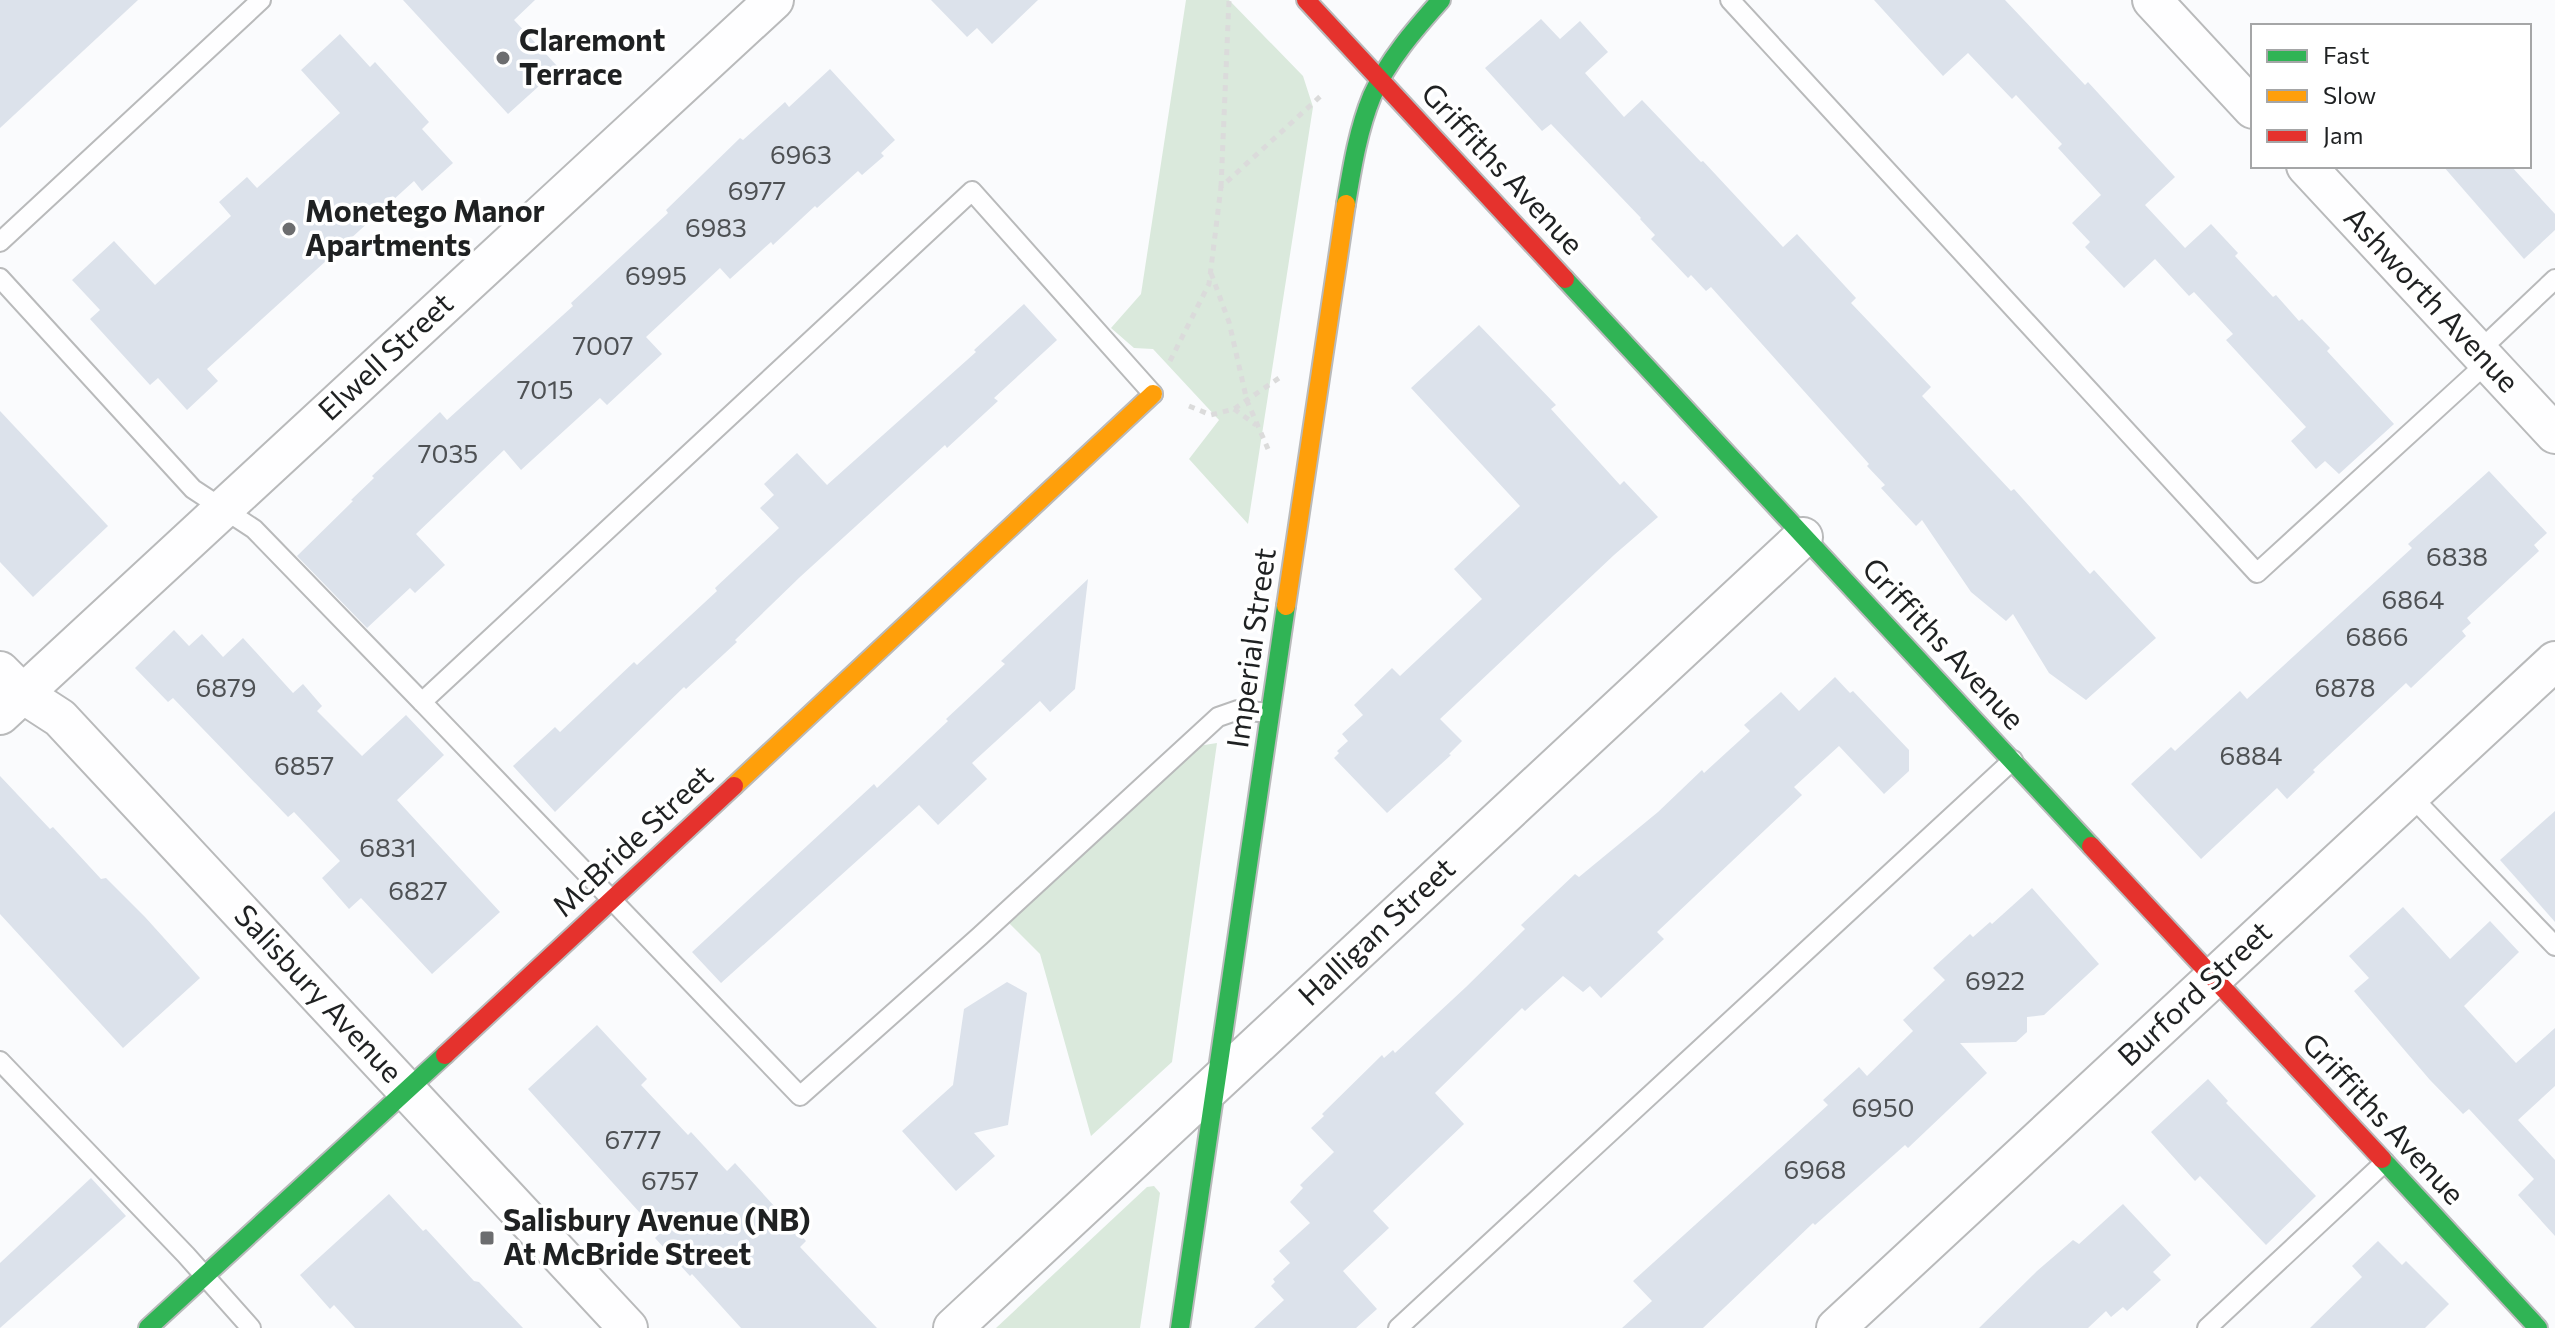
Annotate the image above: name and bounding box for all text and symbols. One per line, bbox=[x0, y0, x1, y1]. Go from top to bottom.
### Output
place label: Claremont Terrace bbox=[519, 20, 665, 91]
legend bbox=[2251, 24, 2531, 168]
text: Fast bbox=[2323, 40, 2370, 69]
marker: Claremont Terrace bbox=[494, 49, 512, 67]
street label: Griffiths Avenue bbox=[1415, 74, 1593, 261]
text: Slow bbox=[2323, 80, 2376, 109]
text: Jam bbox=[2323, 120, 2363, 149]
house number: 6963 bbox=[770, 138, 832, 169]
house number: 6977 bbox=[728, 174, 786, 205]
place label: Monetego Manor Apartments bbox=[305, 191, 545, 262]
street label: Ashworth Avenue bbox=[2338, 198, 2528, 399]
house number: 6983 bbox=[685, 211, 747, 242]
marker: Monetego Manor Apartments bbox=[280, 220, 298, 238]
house number: 6995 bbox=[625, 259, 687, 290]
street label: Elwell Street bbox=[309, 283, 459, 427]
house number: 7007 bbox=[572, 329, 634, 360]
house number: 7015 bbox=[517, 373, 573, 404]
house number: 7035 bbox=[418, 437, 478, 468]
house number: 6838 bbox=[2426, 540, 2488, 571]
street label: Imperial Street bbox=[1217, 545, 1282, 750]
street label: Griffiths Avenue bbox=[1856, 549, 2034, 736]
house number: 6864 bbox=[2382, 583, 2444, 614]
house number: 6866 bbox=[2345, 620, 2409, 651]
house number: 6879 bbox=[196, 671, 256, 702]
house number: 6878 bbox=[2315, 671, 2375, 702]
house number: 6884 bbox=[2220, 739, 2282, 770]
house number: 6857 bbox=[274, 749, 334, 780]
street label: McBride Street bbox=[543, 755, 719, 923]
house number: 6831 bbox=[359, 831, 417, 862]
street label: Halligan Street bbox=[1289, 848, 1461, 1012]
house number: 6827 bbox=[388, 874, 448, 905]
street label: Salisbury Avenue bbox=[228, 896, 412, 1089]
street label: Burford Street bbox=[2109, 912, 2278, 1073]
house number: 6922 bbox=[1965, 964, 2025, 995]
street label: Griffiths Avenue bbox=[2296, 1024, 2474, 1211]
house number: 6950 bbox=[1851, 1091, 1915, 1122]
house number: 6777 bbox=[605, 1123, 661, 1154]
house number: 6968 bbox=[1784, 1153, 1846, 1184]
house number: 6757 bbox=[641, 1164, 699, 1195]
place label: Salisbury Avenue (NB) At McBride Street bbox=[503, 1200, 811, 1271]
marker: Salisbury Avenue (NB) At McBride Street bbox=[478, 1229, 496, 1247]

